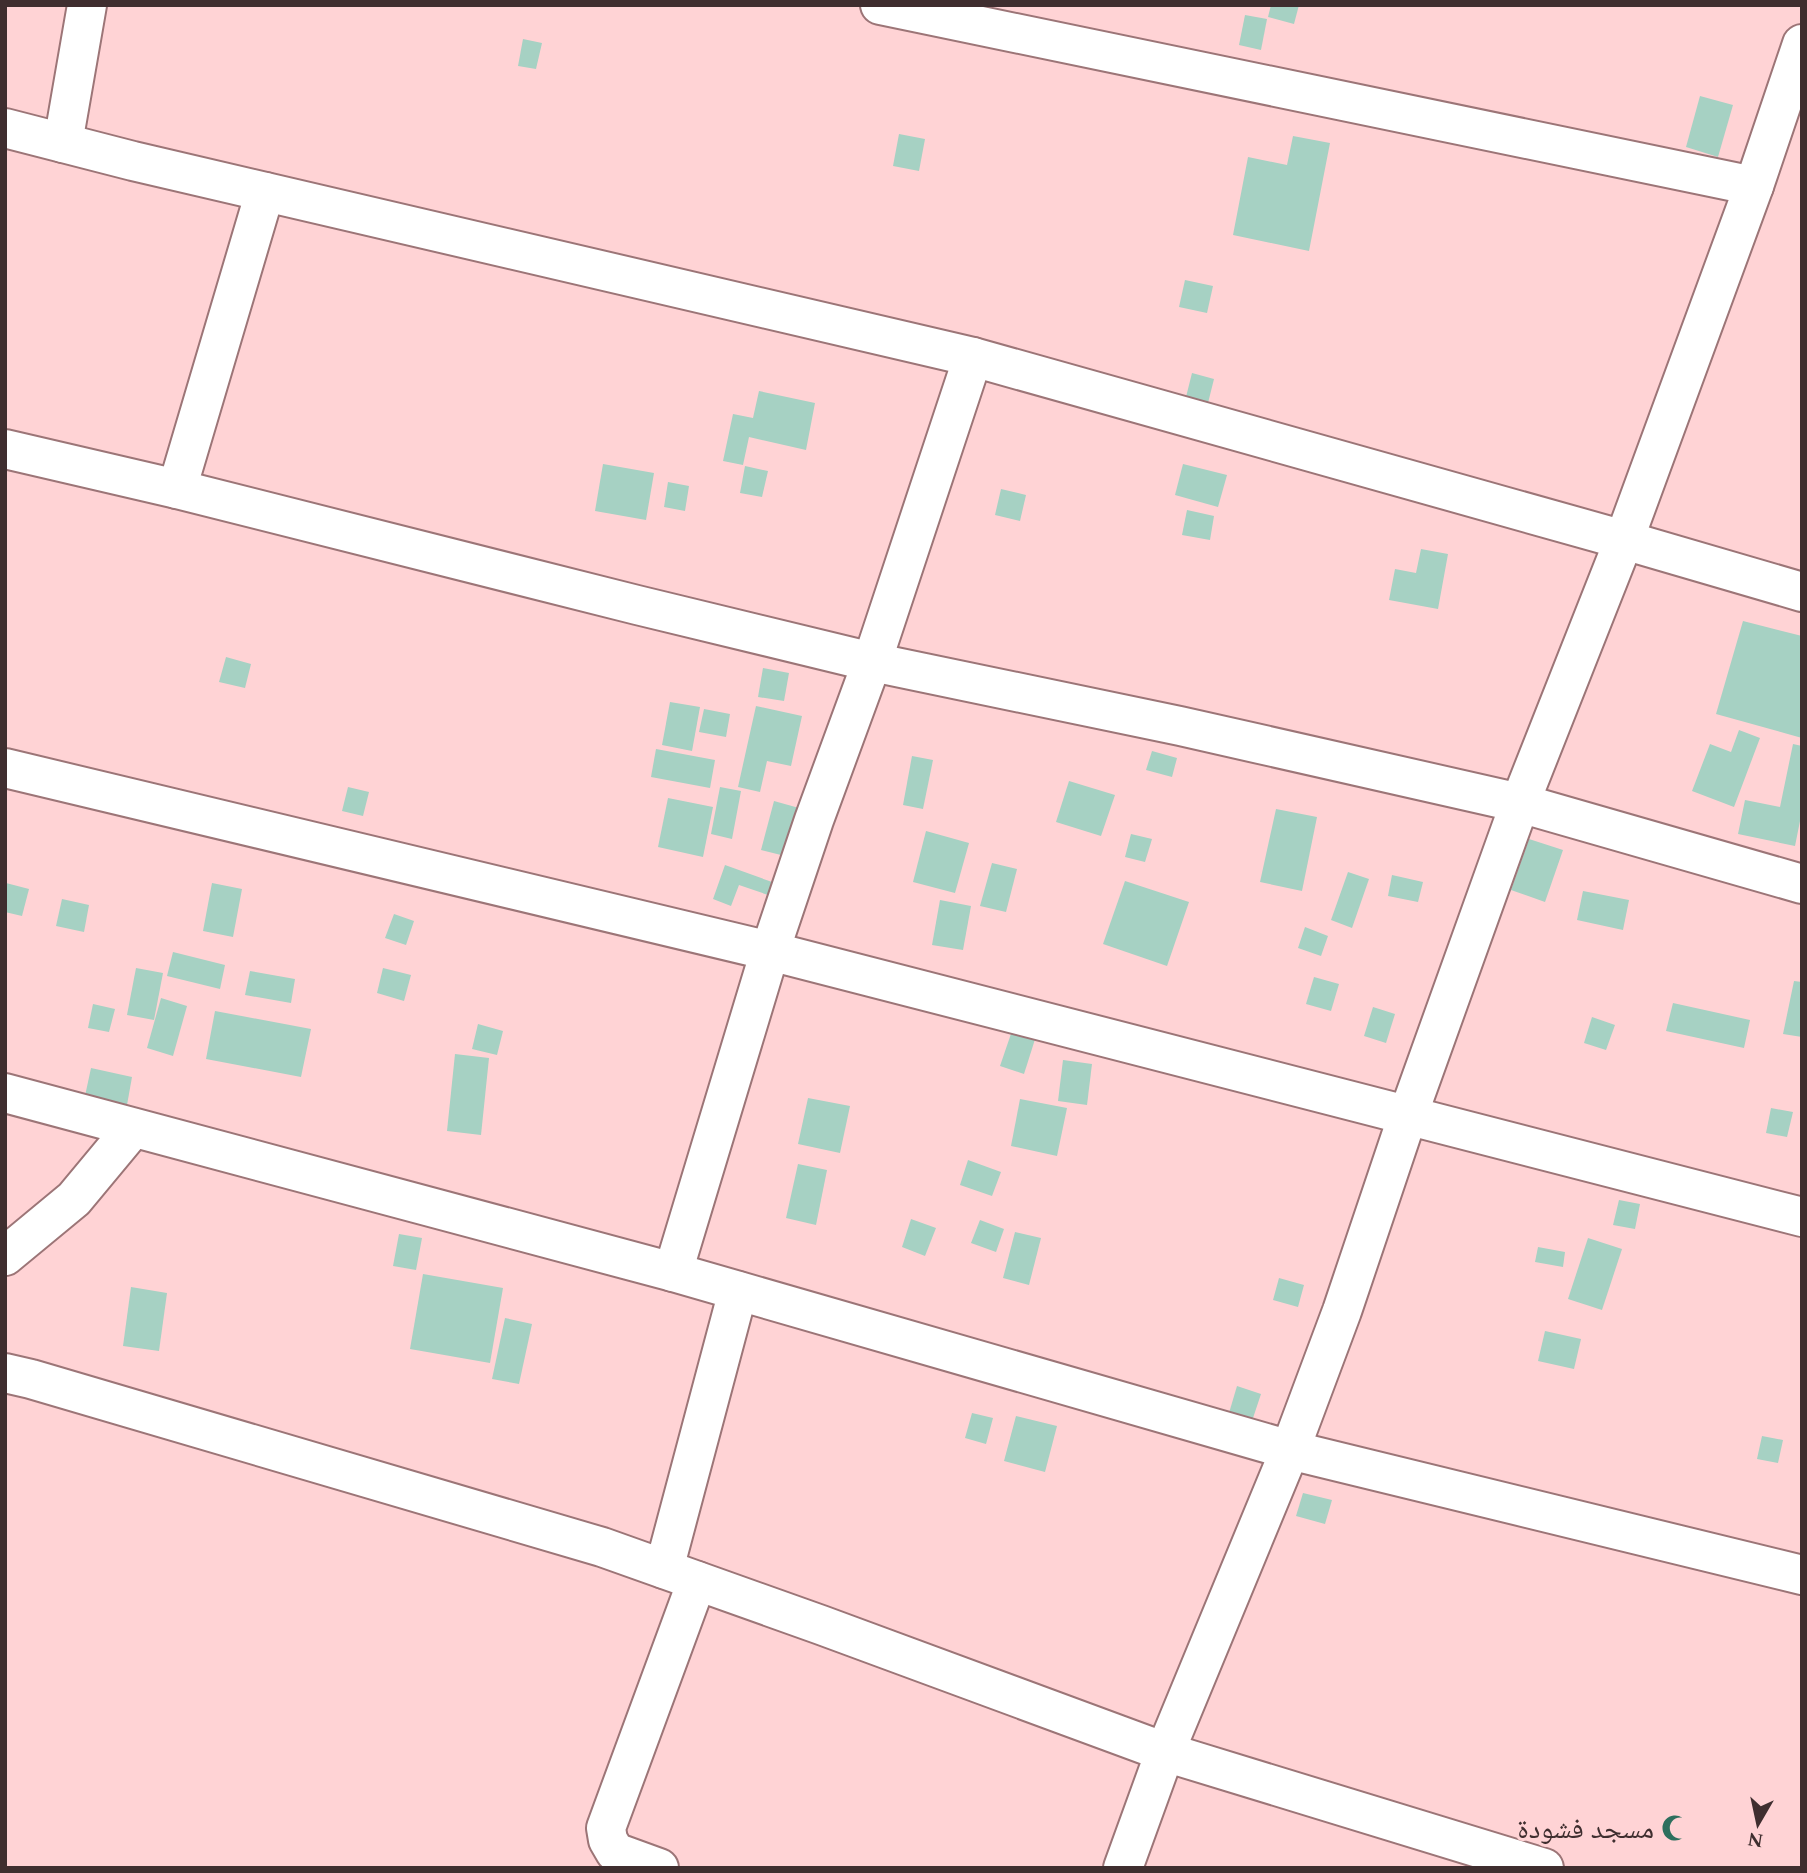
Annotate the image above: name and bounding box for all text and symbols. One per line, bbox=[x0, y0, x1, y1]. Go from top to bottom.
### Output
north arrow bbox=[1723, 1789, 1793, 1859]
place label: مسجد فشودة bbox=[1517, 1808, 1654, 1851]
mosque icon: مسجد فشودة bbox=[1660, 1813, 1690, 1843]
text: N bbox=[1746, 1824, 1766, 1855]

